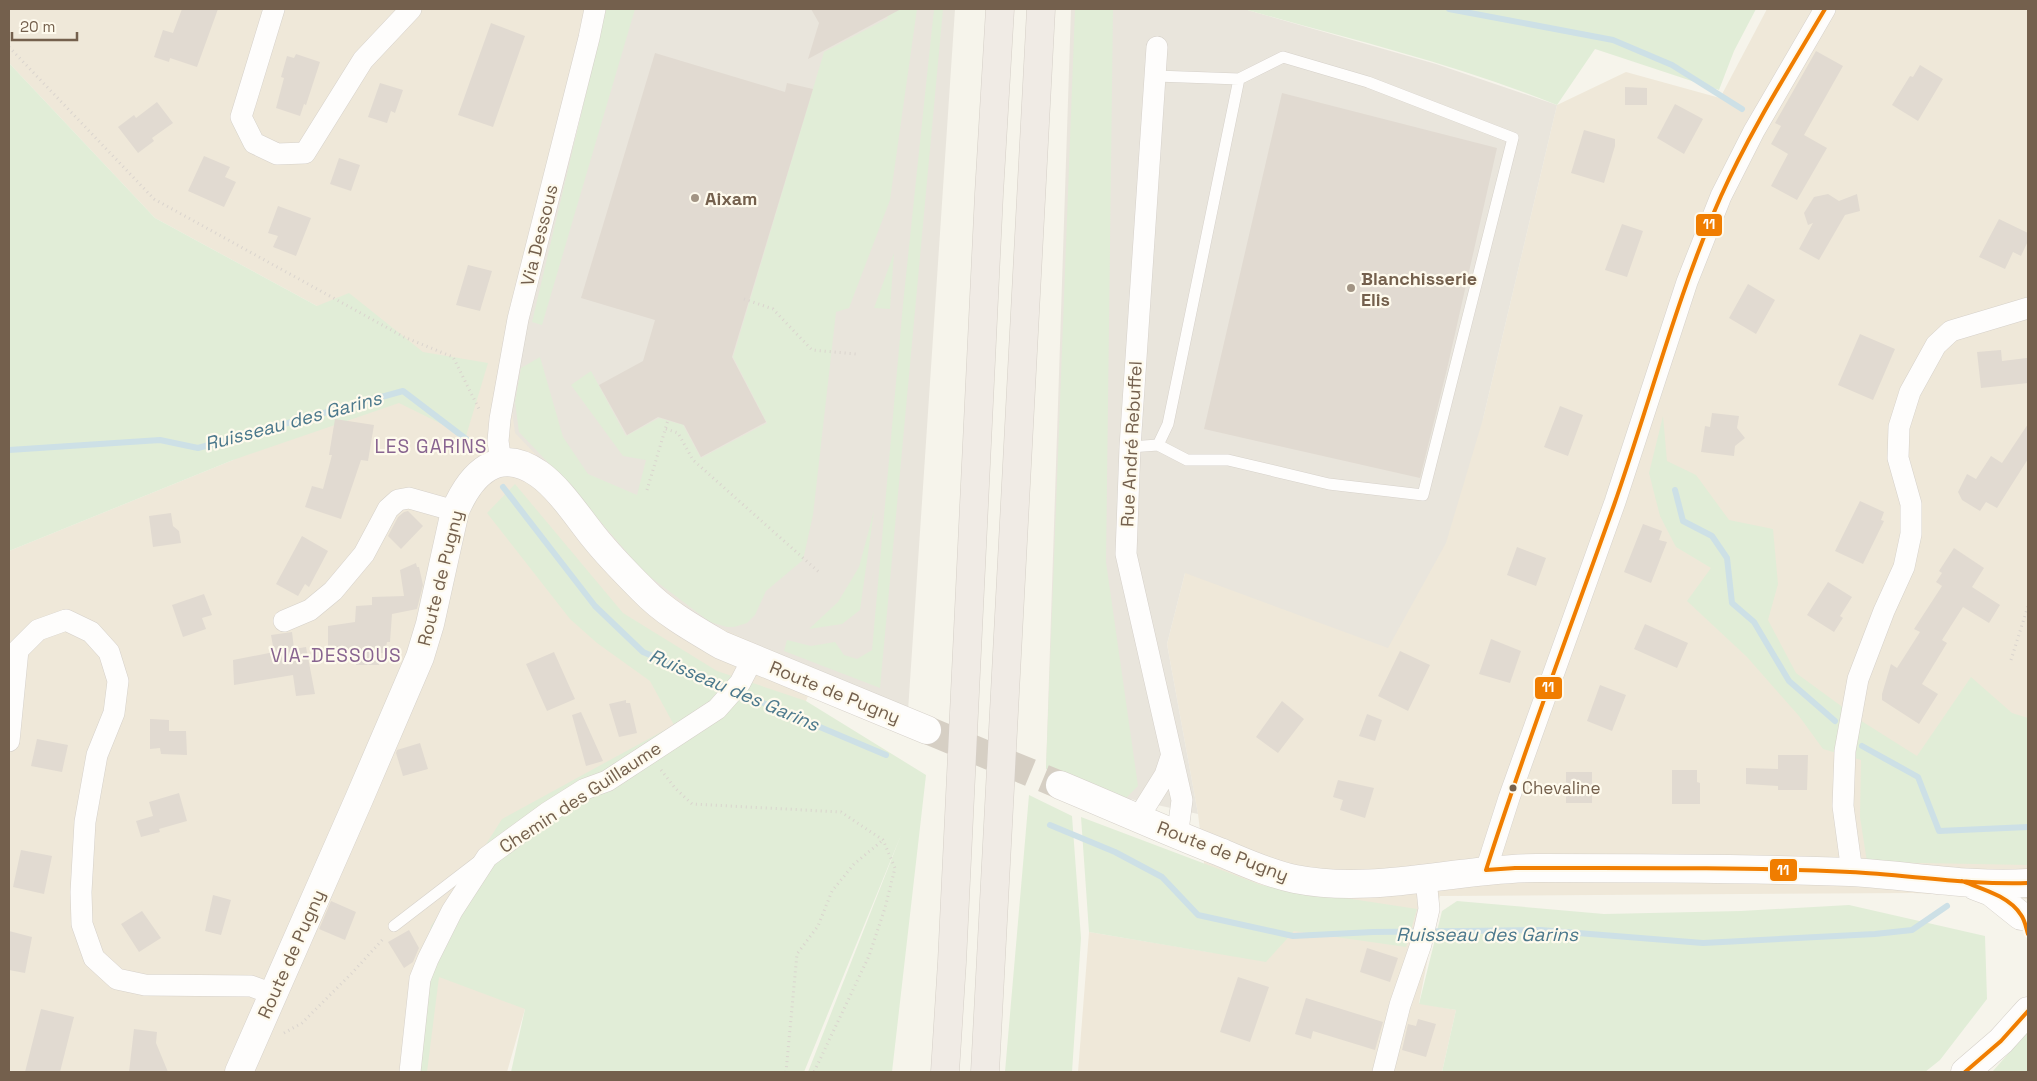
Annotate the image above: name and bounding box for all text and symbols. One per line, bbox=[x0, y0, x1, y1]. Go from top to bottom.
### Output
scale bar bbox=[12, 10, 78, 42]
text: 20 m bbox=[20, 17, 55, 36]
street label: Via Dessous bbox=[515, 182, 563, 288]
place label: Aixam bbox=[705, 187, 758, 210]
marker: Aixam bbox=[689, 192, 701, 204]
line badge: 11 bbox=[1695, 213, 1723, 237]
text: 11 bbox=[1703, 215, 1715, 233]
place label: Blanchisserie Elis bbox=[1361, 267, 1477, 311]
marker: Blanchisserie Elis bbox=[1345, 282, 1357, 294]
street label: Rue André Rebuffel bbox=[1115, 360, 1147, 528]
water label: Ruisseau des Garins bbox=[202, 385, 385, 457]
district label: LES GARINS bbox=[375, 434, 488, 459]
street label: Route de Pugny bbox=[412, 508, 468, 648]
district label: VIA-DESSOUS bbox=[270, 643, 402, 668]
water label: Ruisseau des Garins bbox=[645, 643, 824, 737]
street label: Route de Pugny bbox=[766, 655, 904, 729]
line badge: 11 bbox=[1534, 676, 1563, 700]
text: 11 bbox=[1542, 678, 1554, 696]
street label: Chemin des Guillaume bbox=[495, 736, 665, 858]
place label: Chevaline bbox=[1522, 777, 1601, 799]
marker: Chevaline bbox=[1508, 783, 1518, 793]
street label: Route de Pugny bbox=[1154, 815, 1292, 887]
line badge: 11 bbox=[1769, 858, 1798, 882]
text: 11 bbox=[1777, 861, 1789, 879]
street label: Route de Pugny bbox=[252, 886, 330, 1022]
water label: Ruisseau des Garins bbox=[1396, 922, 1579, 947]

